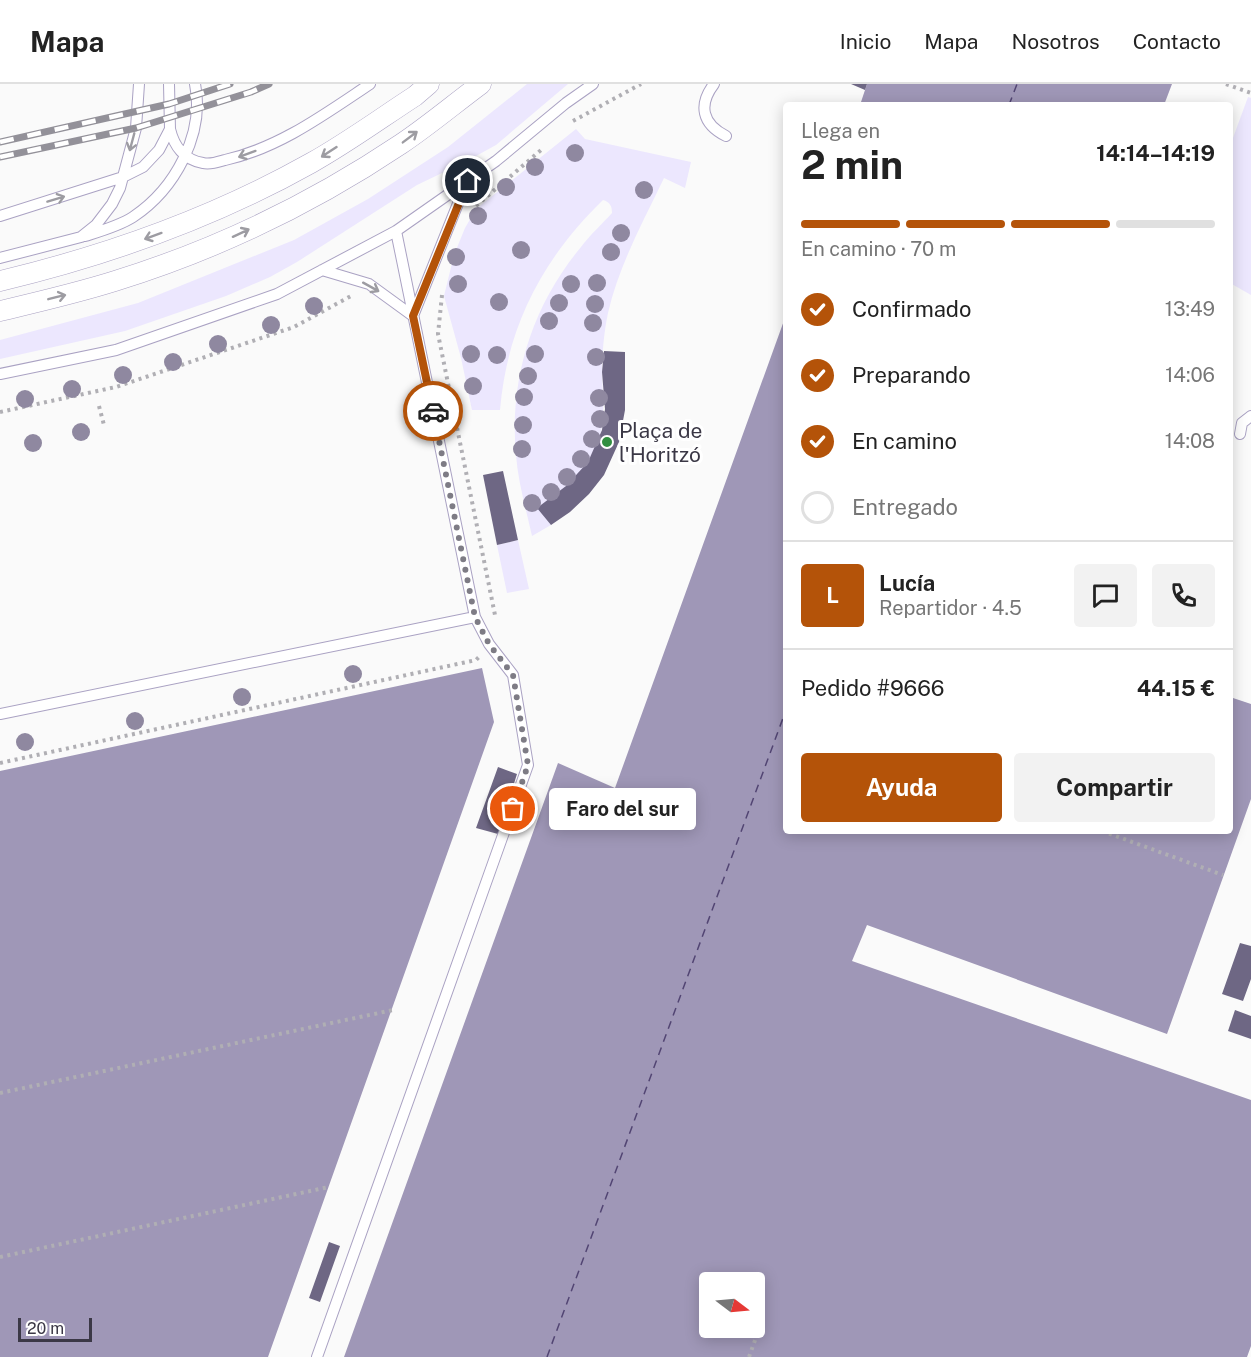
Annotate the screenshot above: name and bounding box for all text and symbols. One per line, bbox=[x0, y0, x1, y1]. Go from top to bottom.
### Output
text: Mapa bbox=[30, 25, 104, 58]
text: Inicio bbox=[840, 29, 891, 54]
text: Mapa bbox=[924, 29, 978, 54]
text: Nosotros bbox=[1011, 29, 1100, 54]
text: Contacto bbox=[1133, 29, 1221, 54]
text: Llega en bbox=[801, 119, 880, 143]
one-way arrow bbox=[402, 131, 418, 144]
one-way arrow bbox=[126, 132, 138, 151]
text: 14:14–14:19 bbox=[1096, 140, 1215, 166]
text: 2 min bbox=[801, 142, 903, 188]
one-way arrow bbox=[321, 146, 338, 158]
one-way arrow bbox=[238, 150, 257, 161]
pin bbox=[442, 155, 493, 206]
icon: home bbox=[451, 164, 484, 197]
one-way arrow bbox=[46, 193, 65, 204]
one-way arrow bbox=[231, 226, 249, 238]
one-way arrow bbox=[144, 231, 163, 242]
text: En camino · 70 m bbox=[801, 237, 956, 261]
one-way arrow bbox=[362, 281, 379, 293]
one-way arrow bbox=[47, 291, 66, 303]
icon: check bbox=[801, 293, 834, 326]
text: Confirmado bbox=[852, 296, 971, 322]
text: 13:49 bbox=[1165, 297, 1215, 321]
icon: check bbox=[801, 359, 834, 392]
text: Preparando bbox=[852, 362, 971, 388]
text: 14:06 bbox=[1165, 363, 1215, 387]
courier bbox=[403, 381, 463, 441]
icon: car bbox=[417, 395, 450, 428]
place label: Plaça de l'Horitzó bbox=[619, 418, 702, 467]
icon: check bbox=[801, 425, 834, 458]
text: En camino bbox=[852, 428, 957, 454]
text: 14:08 bbox=[1165, 429, 1215, 453]
marker: Plaça de l'Horitzó bbox=[600, 435, 614, 449]
text: Entregado bbox=[852, 494, 958, 520]
button: chat bbox=[1074, 564, 1137, 627]
button: phone bbox=[1152, 564, 1215, 627]
text: Lucía bbox=[879, 570, 935, 596]
text: L bbox=[826, 582, 839, 608]
text: Repartidor · 4.5 bbox=[879, 596, 1022, 620]
text: Pedido #9666 bbox=[801, 675, 944, 701]
text: 44.15 € bbox=[1137, 675, 1215, 701]
button: Ayuda bbox=[801, 753, 1002, 822]
button: Compartir bbox=[1014, 753, 1215, 822]
pin bbox=[487, 783, 538, 834]
callout: Faro del sur bbox=[549, 788, 696, 830]
icon: bag bbox=[496, 792, 529, 825]
text: Faro del sur bbox=[566, 797, 679, 821]
north arrow bbox=[699, 1272, 765, 1338]
map controls bbox=[699, 1272, 765, 1338]
scale bar bbox=[18, 1315, 92, 1342]
text: 20 m bbox=[27, 1319, 64, 1338]

